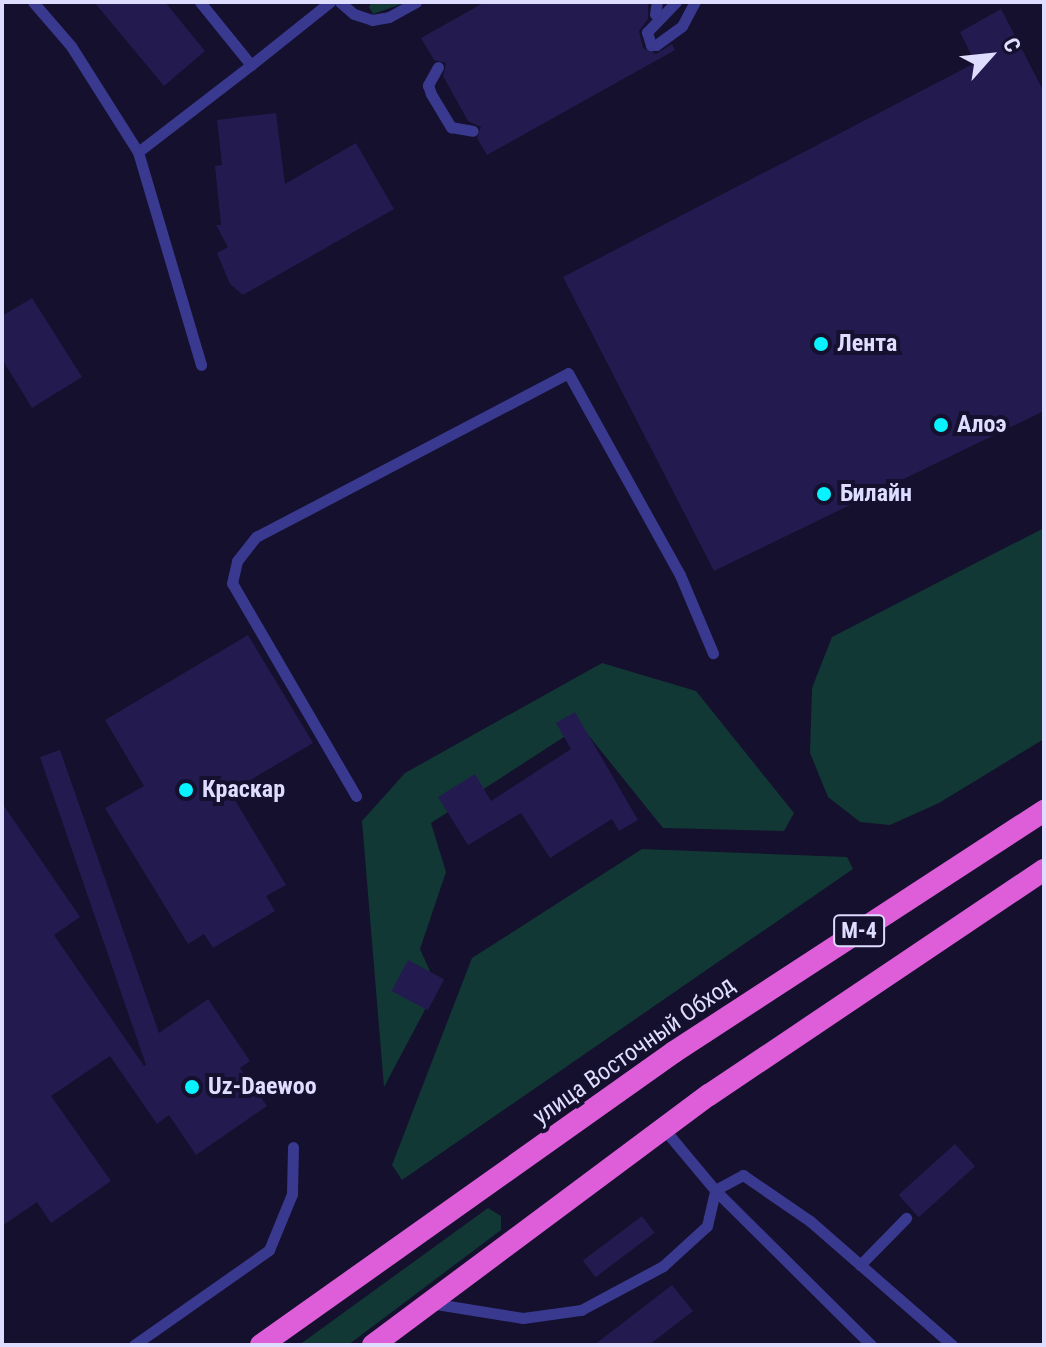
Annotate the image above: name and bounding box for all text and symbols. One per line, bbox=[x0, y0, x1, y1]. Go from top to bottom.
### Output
north arrow bbox=[950, 16, 1030, 96]
text: С bbox=[998, 34, 1026, 56]
place label: Лента bbox=[837, 330, 897, 358]
marker: Лента bbox=[812, 335, 830, 353]
place label: Алоэ bbox=[957, 411, 1006, 439]
marker: Алоэ bbox=[932, 416, 950, 434]
place label: Билайн bbox=[840, 480, 912, 508]
marker: Билайн bbox=[815, 485, 833, 503]
place label: Краскар bbox=[202, 776, 285, 804]
marker: Краскар bbox=[177, 781, 195, 799]
road number: М-4 bbox=[833, 913, 885, 949]
street label: улица Восточный Обход bbox=[528, 970, 740, 1132]
place label: Uz-Daewoo bbox=[208, 1073, 317, 1101]
marker: Uz-Daewoo bbox=[183, 1078, 201, 1096]

